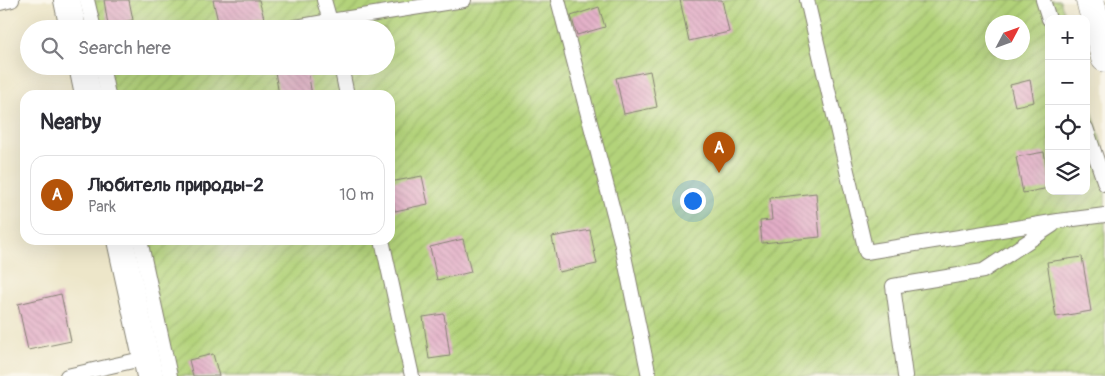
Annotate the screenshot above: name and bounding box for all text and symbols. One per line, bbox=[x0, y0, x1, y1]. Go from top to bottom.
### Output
north arrow bbox=[985, 15, 1030, 60]
map controls bbox=[1045, 15, 1090, 195]
button: + bbox=[1045, 15, 1090, 60]
search box bbox=[20, 20, 395, 75]
icon: search bbox=[38, 34, 66, 62]
text: Search here bbox=[78, 36, 171, 60]
button: − bbox=[1045, 60, 1090, 105]
button: locate bbox=[1045, 105, 1090, 150]
text: Nearby bbox=[40, 109, 101, 136]
pin: A bbox=[703, 132, 735, 173]
button: layers bbox=[1045, 150, 1090, 195]
text: Любитель природы-2 bbox=[88, 173, 264, 197]
text: A bbox=[52, 185, 62, 205]
text: 10 m bbox=[339, 185, 374, 205]
your location bbox=[680, 188, 706, 214]
text: Park bbox=[88, 197, 116, 217]

